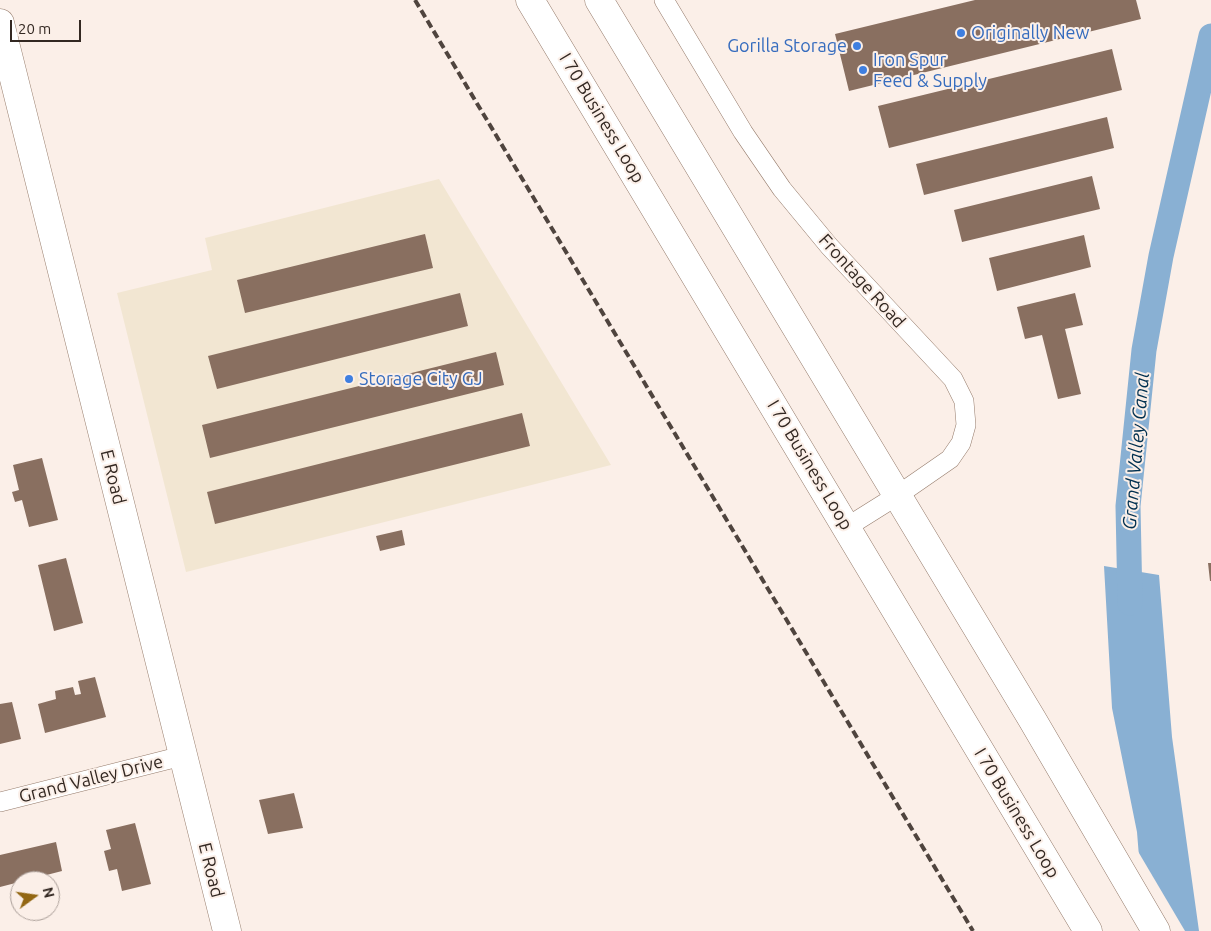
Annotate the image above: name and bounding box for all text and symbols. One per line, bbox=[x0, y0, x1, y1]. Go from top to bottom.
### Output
scale bar bbox=[12, 10, 84, 42]
text: 20 m bbox=[18, 20, 51, 37]
place label: Originally New bbox=[971, 22, 1089, 44]
marker: Originally New bbox=[955, 27, 967, 39]
place label: Gorilla Storage bbox=[727, 35, 847, 57]
marker: Gorilla Storage bbox=[851, 40, 863, 52]
street label: I 70 Business Loop bbox=[555, 49, 649, 187]
place label: Iron Spur Feed & Supply bbox=[873, 49, 987, 92]
marker: Iron Spur Feed & Supply bbox=[857, 64, 869, 76]
street label: Frontage Road bbox=[814, 230, 910, 332]
place label: Storage City GJ bbox=[359, 368, 483, 390]
water label: Grand Valley Canal bbox=[1118, 371, 1154, 531]
marker: Storage City GJ bbox=[343, 373, 355, 385]
street label: I 70 Business Loop bbox=[763, 396, 857, 534]
street label: E Road bbox=[96, 447, 130, 507]
street label: I 70 Business Loop bbox=[970, 744, 1064, 882]
street label: Grand Valley Drive bbox=[17, 751, 165, 807]
street label: E Road bbox=[194, 840, 228, 900]
north arrow bbox=[10, 871, 60, 921]
text: N bbox=[40, 886, 58, 900]

